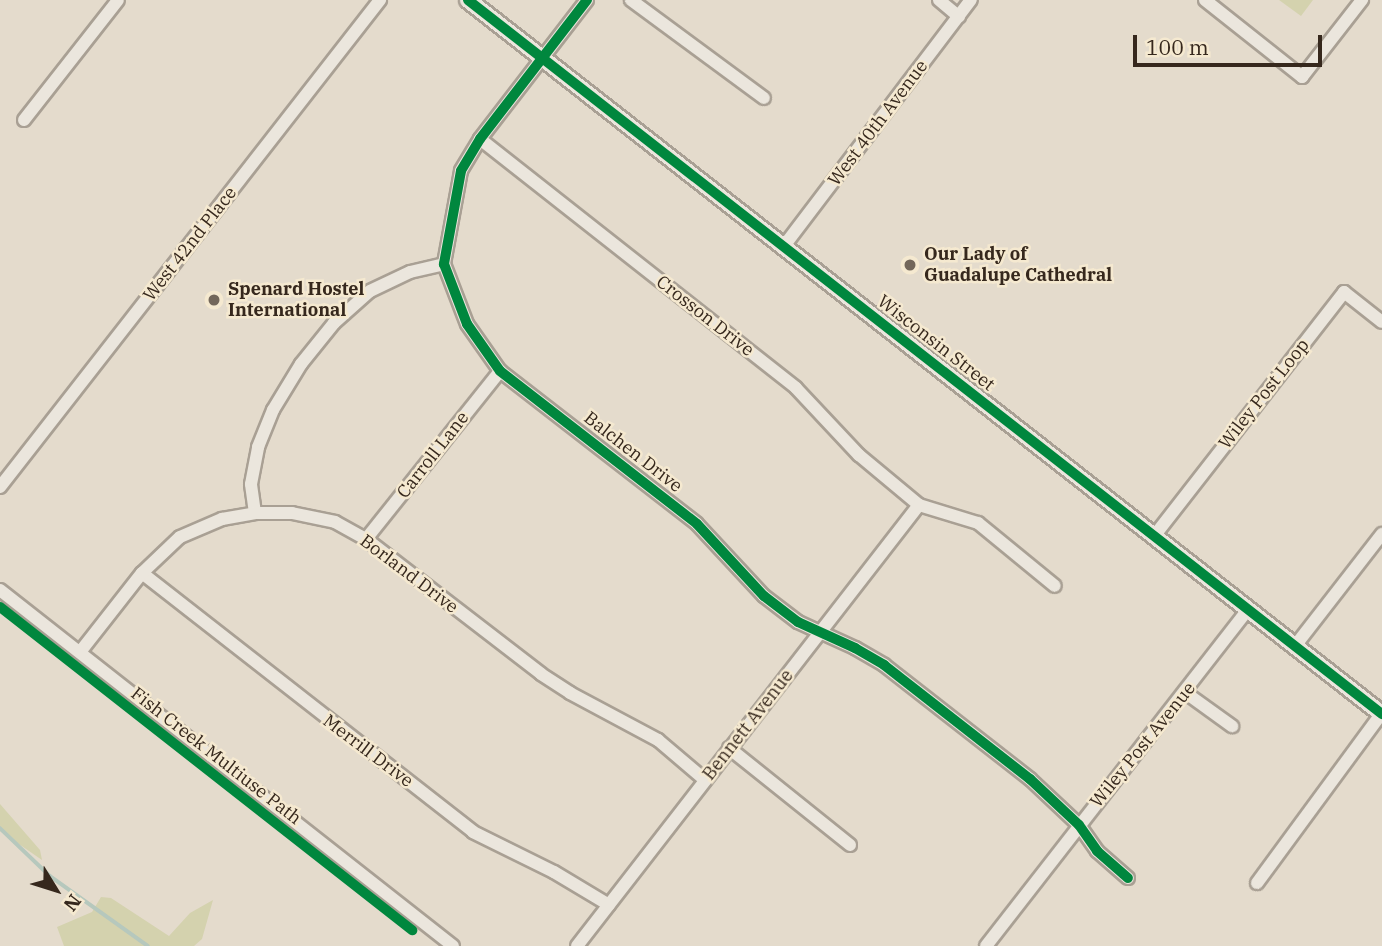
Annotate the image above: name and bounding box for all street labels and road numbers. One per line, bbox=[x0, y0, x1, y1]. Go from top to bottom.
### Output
street label: West 40th Avenue bbox=[824, 56, 932, 190]
street label: West 42nd Place bbox=[139, 183, 241, 305]
street label: Crosson Drive bbox=[652, 271, 758, 361]
street label: Wisconsin Street bbox=[873, 290, 999, 396]
street label: Wiley Post Loop bbox=[1214, 335, 1314, 453]
street label: Carroll Lane bbox=[392, 407, 474, 503]
street label: Balchen Drive bbox=[580, 407, 686, 497]
street label: Borland Drive bbox=[356, 530, 462, 618]
street label: Bennett Avenue bbox=[698, 665, 798, 785]
street label: Wiley Post Avenue bbox=[1086, 678, 1200, 812]
street label: Fish Creek Multiuse Path bbox=[127, 683, 305, 829]
street label: Merrill Drive bbox=[319, 710, 417, 792]

